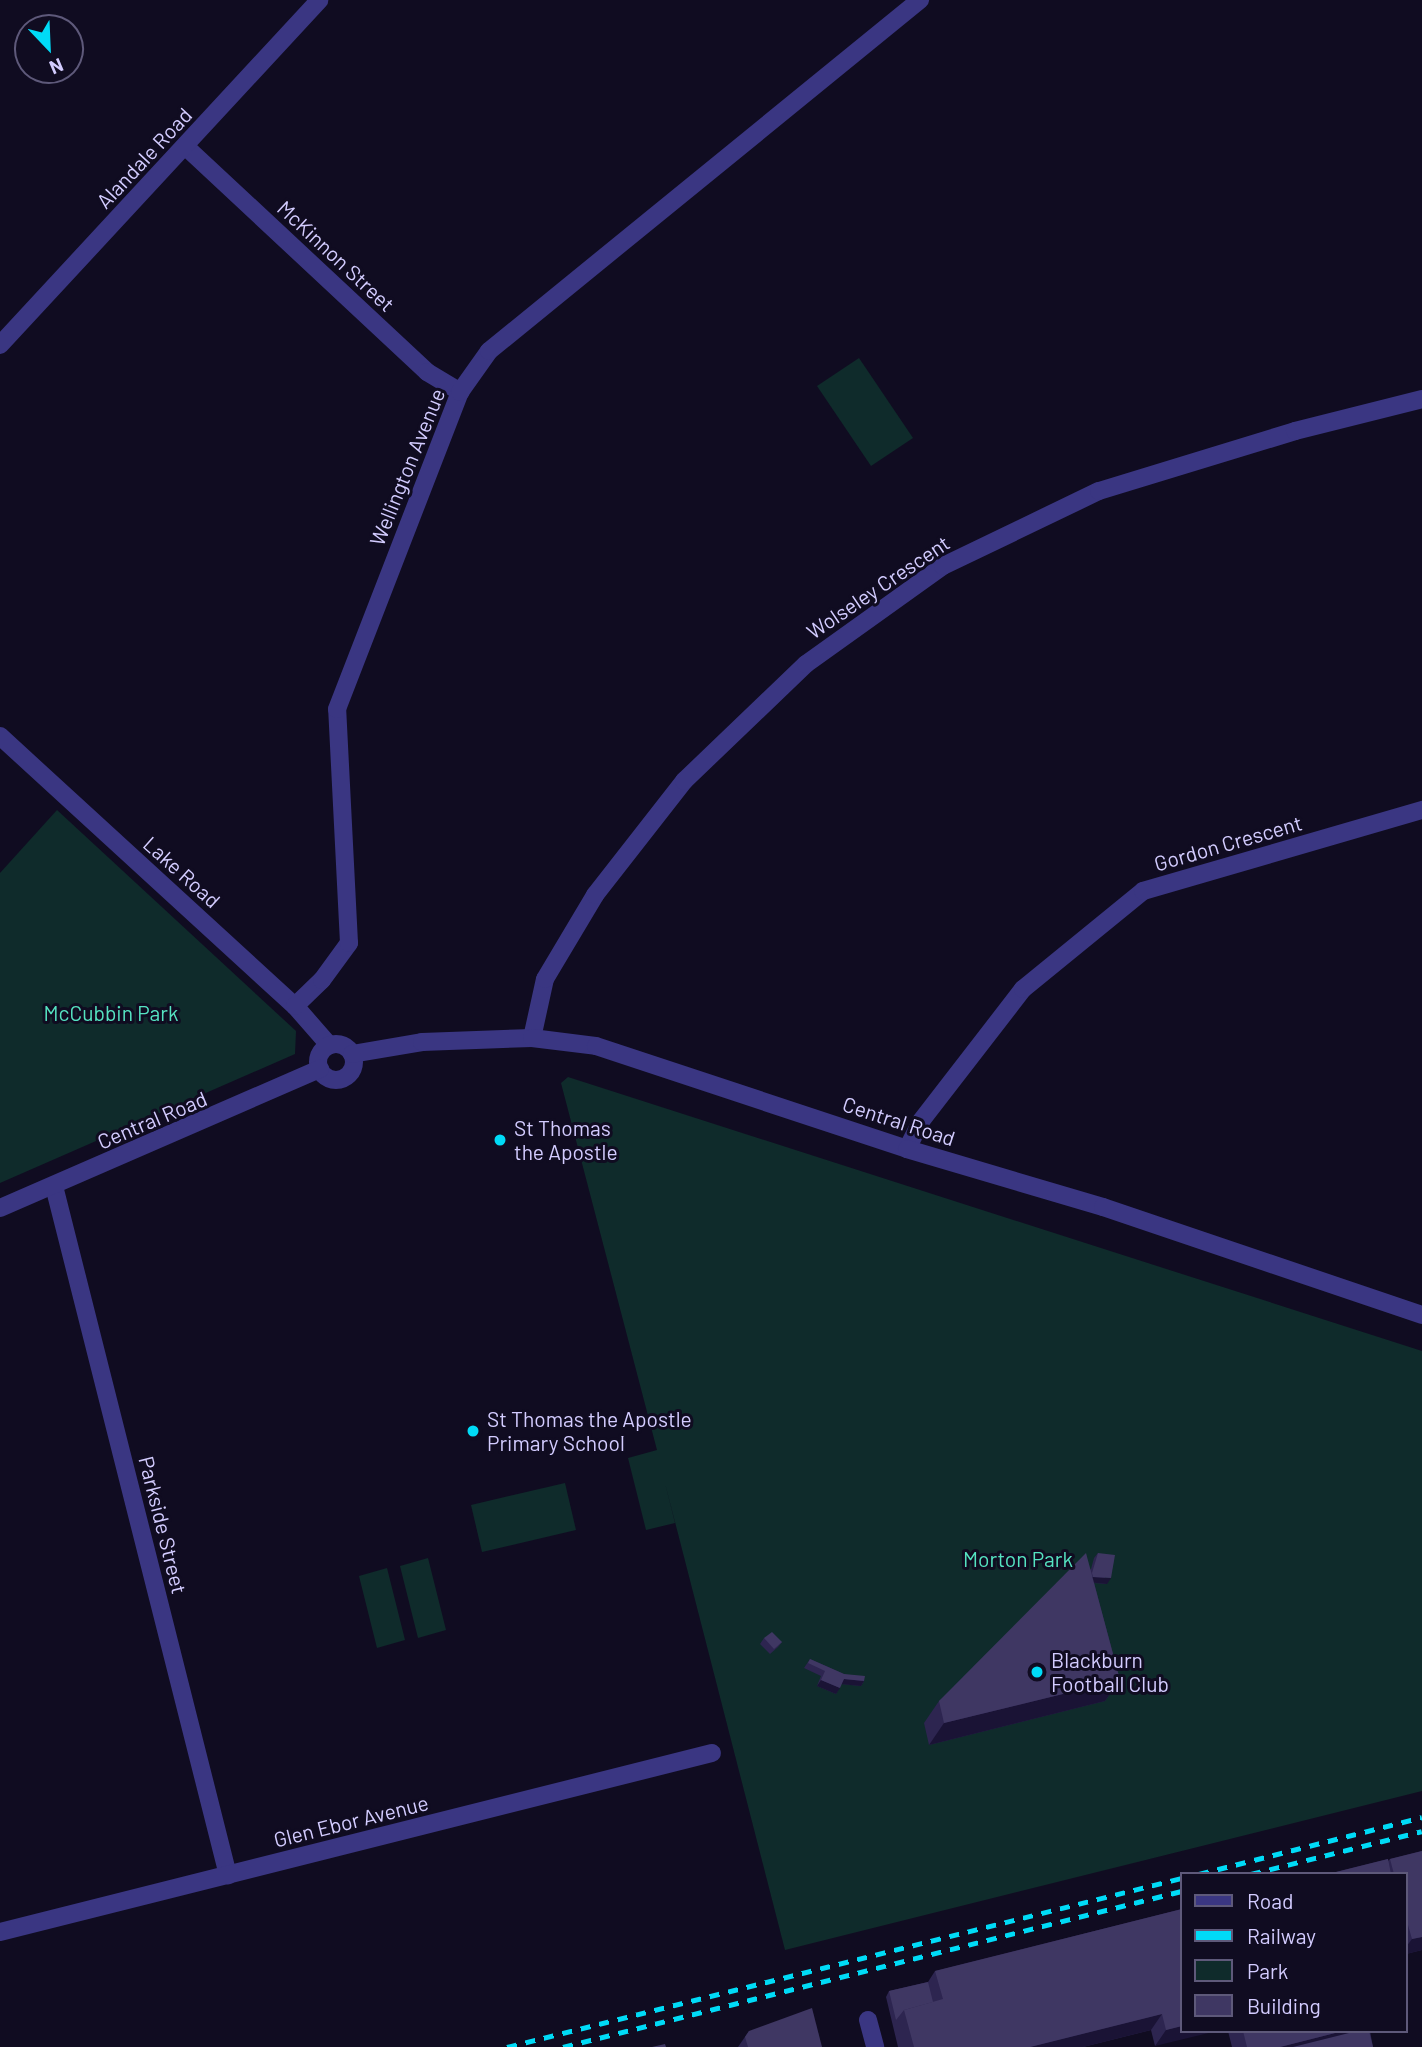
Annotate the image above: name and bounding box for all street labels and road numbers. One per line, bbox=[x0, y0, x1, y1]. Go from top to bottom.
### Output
street label: Alandale Road bbox=[91, 102, 197, 214]
street label: McKinnon Street bbox=[272, 195, 400, 317]
street label: Wellington Avenue bbox=[364, 385, 450, 549]
street label: Wolseley Crescent bbox=[802, 530, 954, 644]
street label: Gordon Crescent bbox=[1151, 810, 1305, 876]
street label: Lake Road bbox=[138, 831, 226, 913]
street label: Central Road bbox=[93, 1086, 211, 1154]
street label: Central Road bbox=[840, 1091, 958, 1151]
street label: Parkside Street bbox=[134, 1454, 192, 1596]
street label: Glen Ebor Avenue bbox=[271, 1790, 431, 1852]

